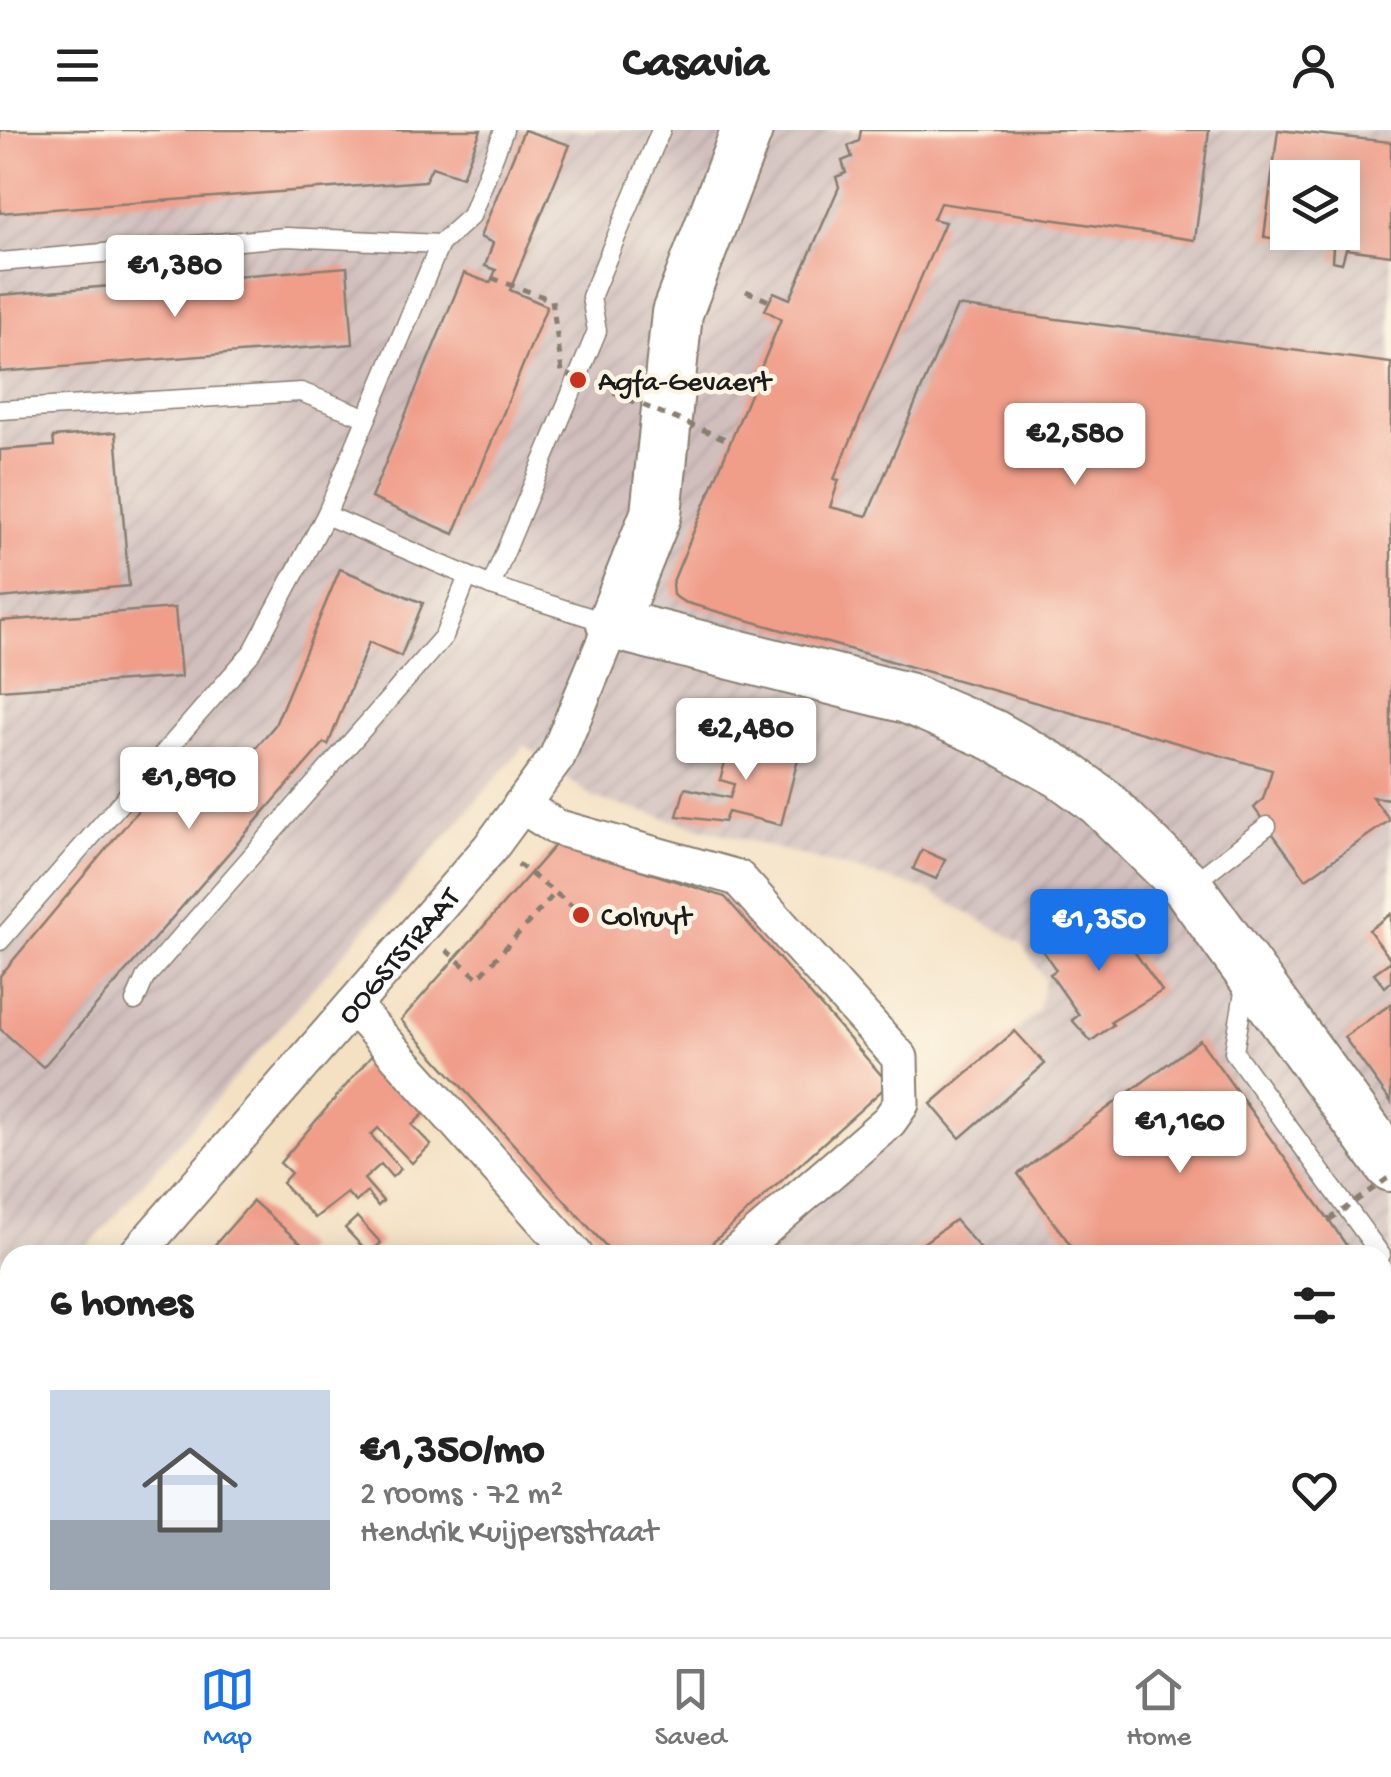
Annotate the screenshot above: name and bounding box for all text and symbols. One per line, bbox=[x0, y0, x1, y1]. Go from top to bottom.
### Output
icon: menu bbox=[50, 38, 105, 93]
icon: person bbox=[1286, 38, 1341, 93]
text: Casavia bbox=[623, 39, 768, 92]
map controls bbox=[1270, 160, 1360, 250]
button: layers bbox=[1270, 160, 1360, 250]
pin: €1,380 bbox=[94, 235, 256, 320]
text: €1,380 bbox=[128, 248, 222, 286]
place label: Agfa-Gevaert bbox=[598, 367, 773, 402]
marker: Agfa-Gevaert bbox=[567, 369, 589, 391]
pin: €2,580 bbox=[994, 403, 1156, 488]
text: €2,580 bbox=[1026, 416, 1124, 454]
pin: €2,480 bbox=[665, 698, 827, 783]
text: €2,480 bbox=[698, 711, 794, 749]
pin: €1,890 bbox=[108, 747, 270, 832]
text: €1,890 bbox=[142, 760, 236, 798]
street label: OOGSTSTRAAT bbox=[332, 881, 470, 1033]
pin: €1,350 bbox=[1018, 889, 1180, 974]
place label: Colruyt bbox=[601, 902, 694, 937]
text: €1,350 bbox=[1052, 902, 1146, 940]
marker: Colruyt bbox=[570, 904, 592, 926]
pin: €1,160 bbox=[1099, 1091, 1261, 1176]
text: €1,160 bbox=[1135, 1104, 1225, 1142]
icon: filters bbox=[1287, 1278, 1342, 1333]
text: 6 homes bbox=[50, 1281, 193, 1330]
text: €1,350/mo bbox=[360, 1428, 545, 1477]
icon: home bbox=[130, 1430, 250, 1550]
icon: heart bbox=[1287, 1463, 1342, 1518]
text: 2 rooms · 72 m² bbox=[360, 1477, 563, 1515]
text: Hendrik Kuijpersstraat bbox=[360, 1515, 658, 1553]
tab: Map bbox=[200, 1662, 255, 1755]
tab: Saved bbox=[655, 1662, 726, 1755]
tab: Home bbox=[1126, 1662, 1191, 1755]

